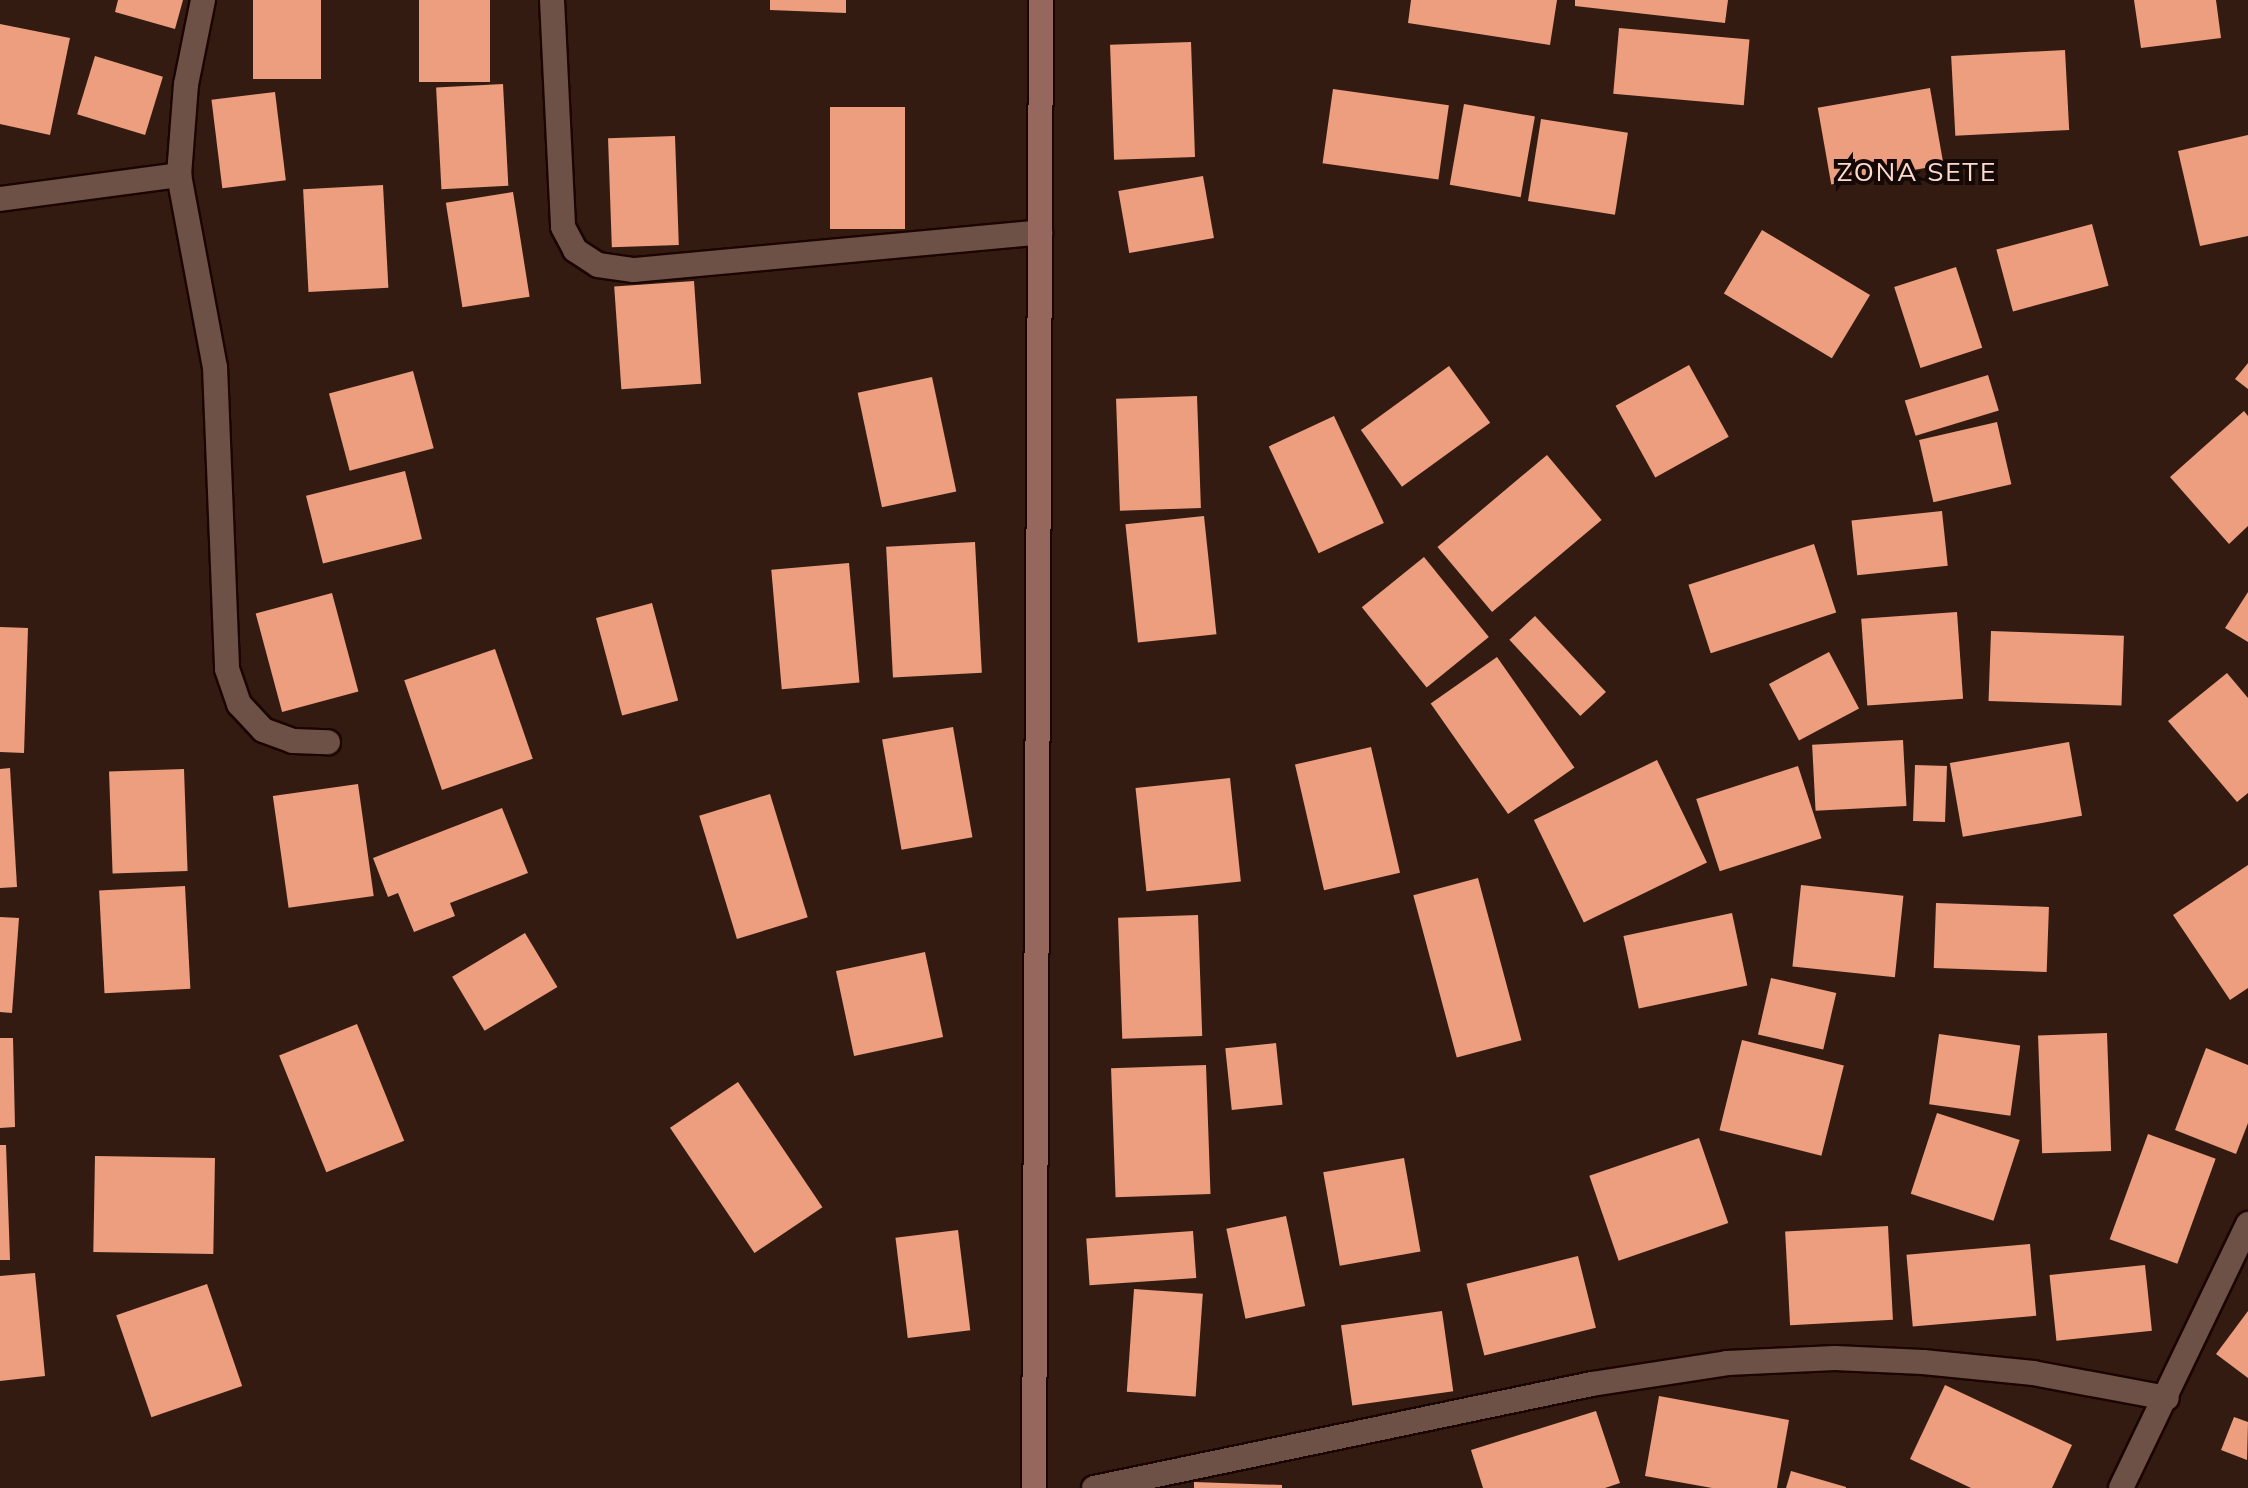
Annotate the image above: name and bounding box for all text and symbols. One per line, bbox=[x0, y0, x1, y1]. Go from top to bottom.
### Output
district label: ZONA SETE bbox=[1837, 156, 1997, 188]

